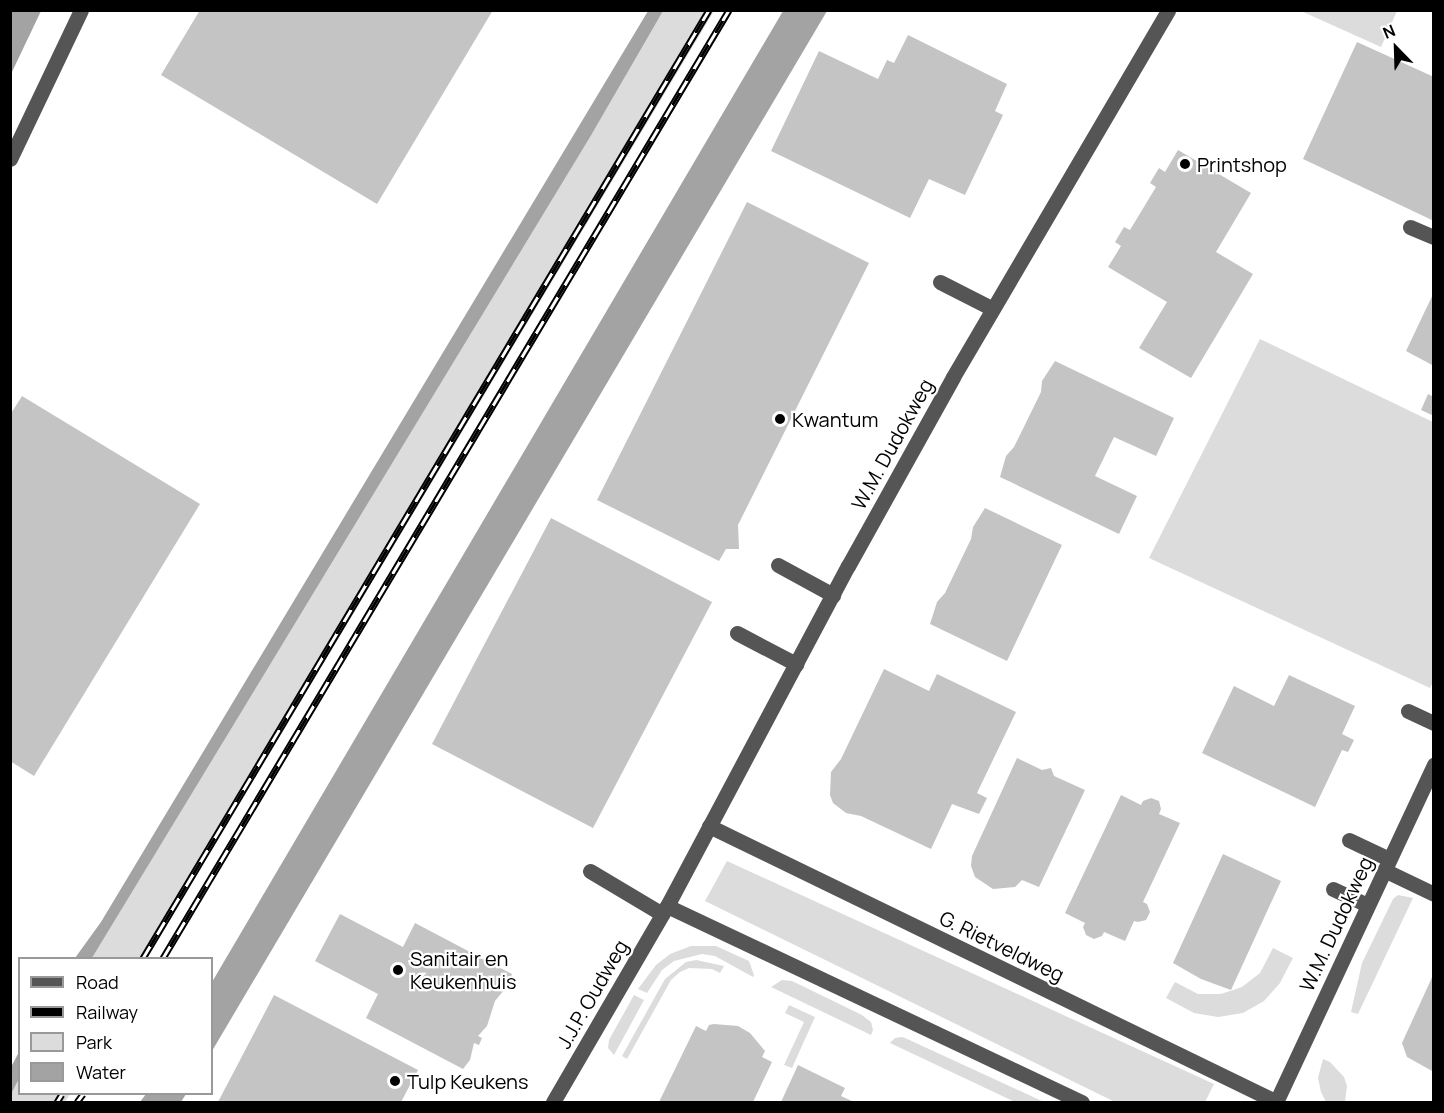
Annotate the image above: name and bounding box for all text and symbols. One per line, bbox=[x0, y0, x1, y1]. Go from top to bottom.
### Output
north arrow bbox=[1366, 18, 1426, 78]
text: N bbox=[1379, 19, 1399, 44]
place label: Printshop bbox=[1197, 152, 1287, 176]
marker: Printshop bbox=[1178, 157, 1192, 171]
street label: W.M. Dudokweg bbox=[846, 374, 938, 514]
place label: Kwantum bbox=[792, 407, 878, 431]
marker: Kwantum bbox=[773, 412, 787, 426]
street label: W.M. Dudokweg bbox=[1294, 853, 1378, 995]
street label: G. Rietveldweg bbox=[936, 905, 1068, 987]
street label: J.J.P. Oudweg bbox=[551, 935, 633, 1053]
place label: Sanitair en Keukenhuis bbox=[410, 946, 517, 993]
legend bbox=[18, 957, 213, 1095]
marker: Sanitair en Keukenhuis bbox=[391, 963, 405, 977]
text: Road bbox=[76, 970, 119, 994]
text: Railway bbox=[76, 1000, 138, 1024]
text: Park bbox=[76, 1030, 112, 1054]
text: Water bbox=[76, 1060, 126, 1084]
place label: Tulp Keukens bbox=[407, 1069, 528, 1093]
marker: Tulp Keukens bbox=[388, 1074, 402, 1088]

